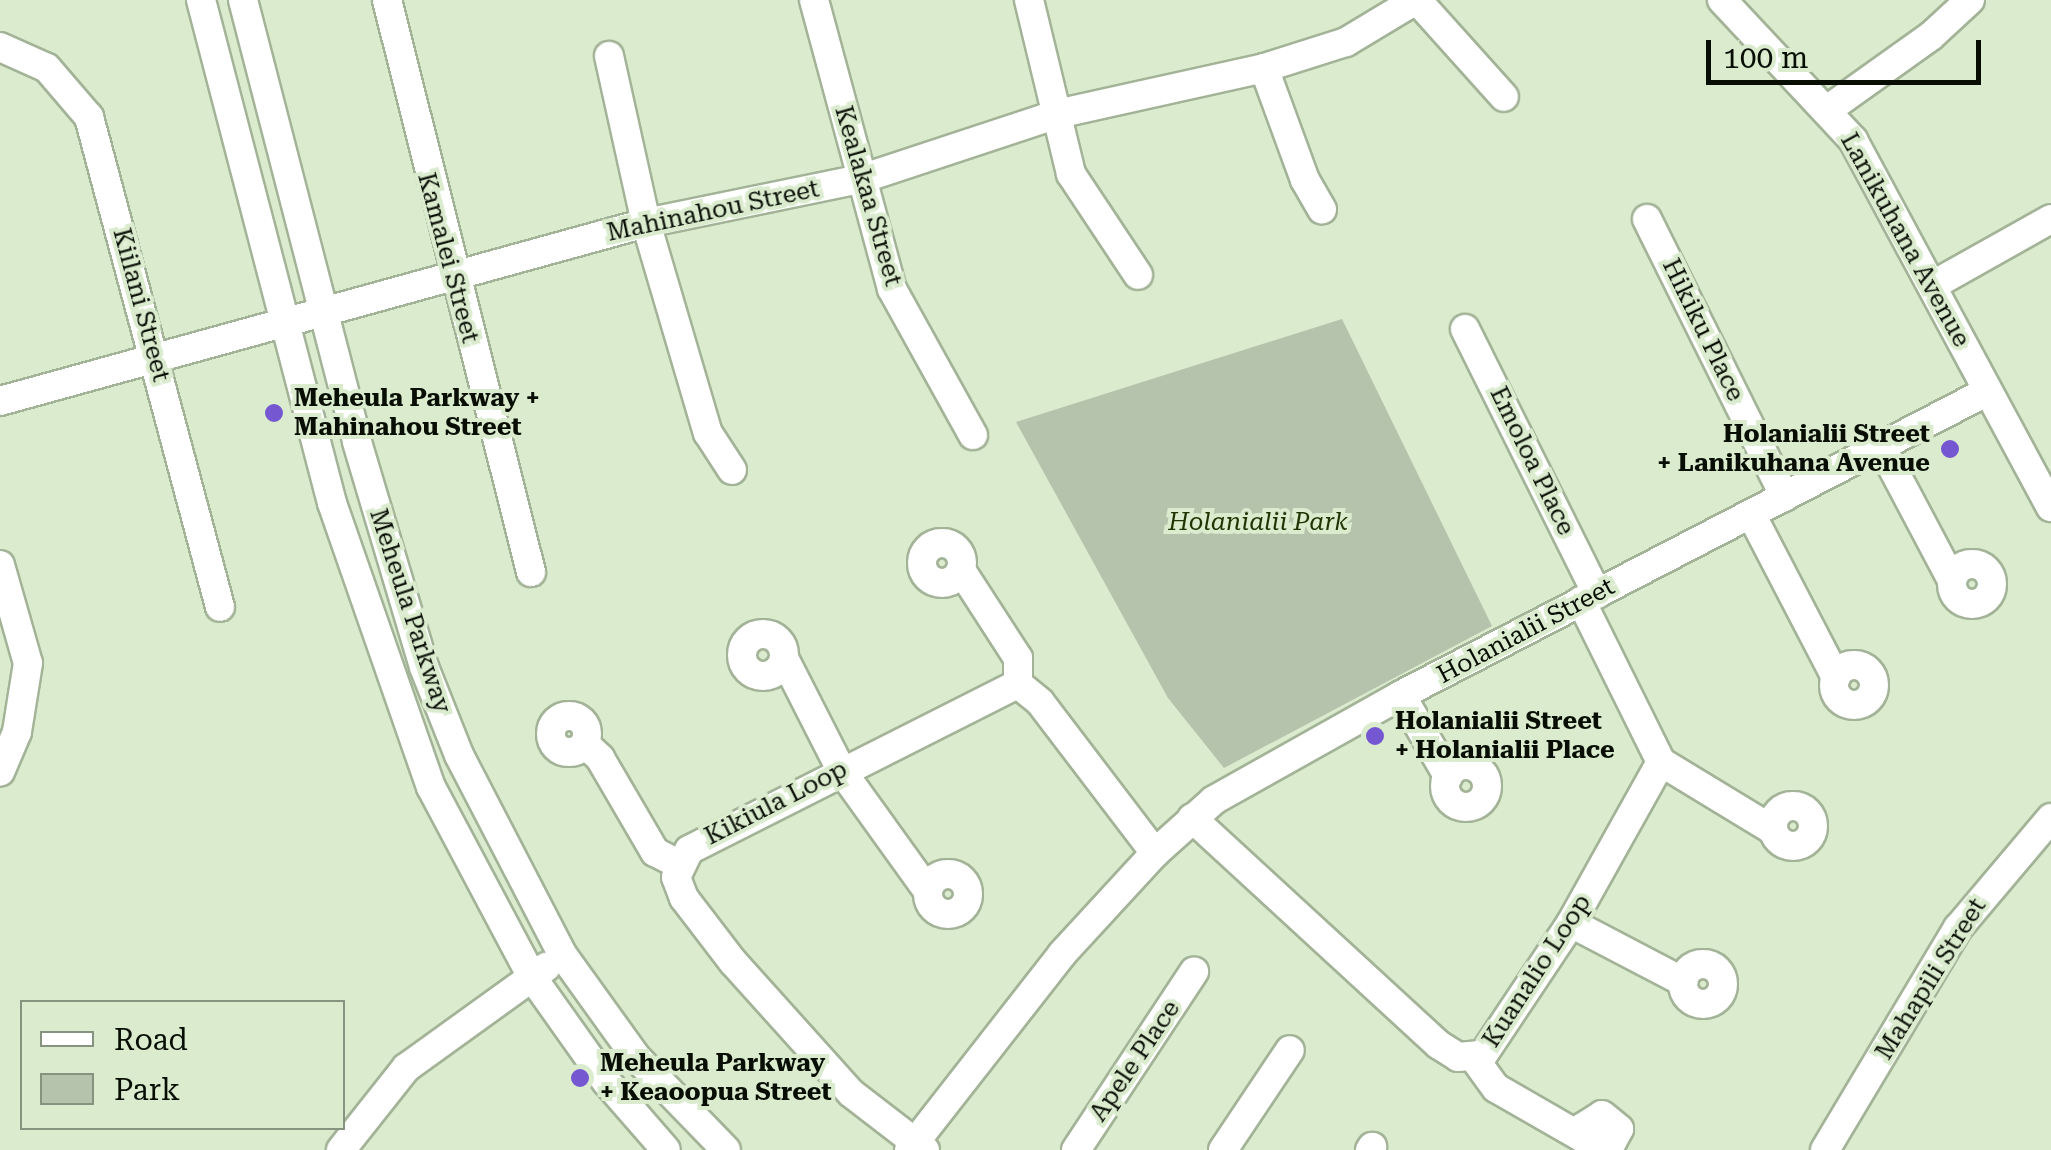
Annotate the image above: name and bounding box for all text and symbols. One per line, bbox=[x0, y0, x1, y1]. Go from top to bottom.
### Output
scale bar bbox=[1711, 20, 1986, 82]
text: 100 m bbox=[1723, 40, 1808, 75]
street label: Kealakaa Street bbox=[828, 102, 908, 290]
street label: Lanikuhana Avenue bbox=[1834, 128, 1976, 352]
street label: Kamalei Street bbox=[411, 170, 485, 346]
street label: Mahinahou Street bbox=[604, 174, 822, 248]
street label: Kiilani Street bbox=[106, 225, 176, 385]
street label: Hikiku Place bbox=[1656, 254, 1750, 406]
street label: Emoloa Place bbox=[1483, 382, 1581, 540]
place label: Meheula Parkway + Mahinahou Street bbox=[294, 384, 540, 443]
marker: Meheula Parkway + Mahinahou Street bbox=[263, 402, 285, 424]
place label: Holanialii Street + Lanikuhana Avenue bbox=[1657, 420, 1930, 479]
marker: Holanialii Street + Lanikuhana Avenue bbox=[1939, 438, 1961, 460]
street label: Meheula Parkway bbox=[363, 505, 457, 717]
park label: Holanialii Park bbox=[1168, 507, 1348, 537]
street label: Holanialii Street bbox=[1432, 572, 1620, 690]
place label: Holanialii Street + Holanialii Place bbox=[1395, 707, 1615, 766]
marker: Holanialii Street + Holanialii Place bbox=[1364, 725, 1386, 747]
street label: Kikiula Loop bbox=[700, 754, 852, 852]
street label: Kuanalio Loop bbox=[1476, 889, 1598, 1053]
street label: Mahapili Street bbox=[1869, 893, 1993, 1065]
street label: Apele Place bbox=[1084, 995, 1186, 1127]
legend bbox=[20, 1000, 345, 1130]
text: Road bbox=[114, 1022, 188, 1057]
place label: Meheula Parkway + Keaoopua Street bbox=[600, 1049, 832, 1108]
marker: Meheula Parkway + Keaoopua Street bbox=[569, 1067, 591, 1089]
text: Park bbox=[114, 1072, 180, 1107]

